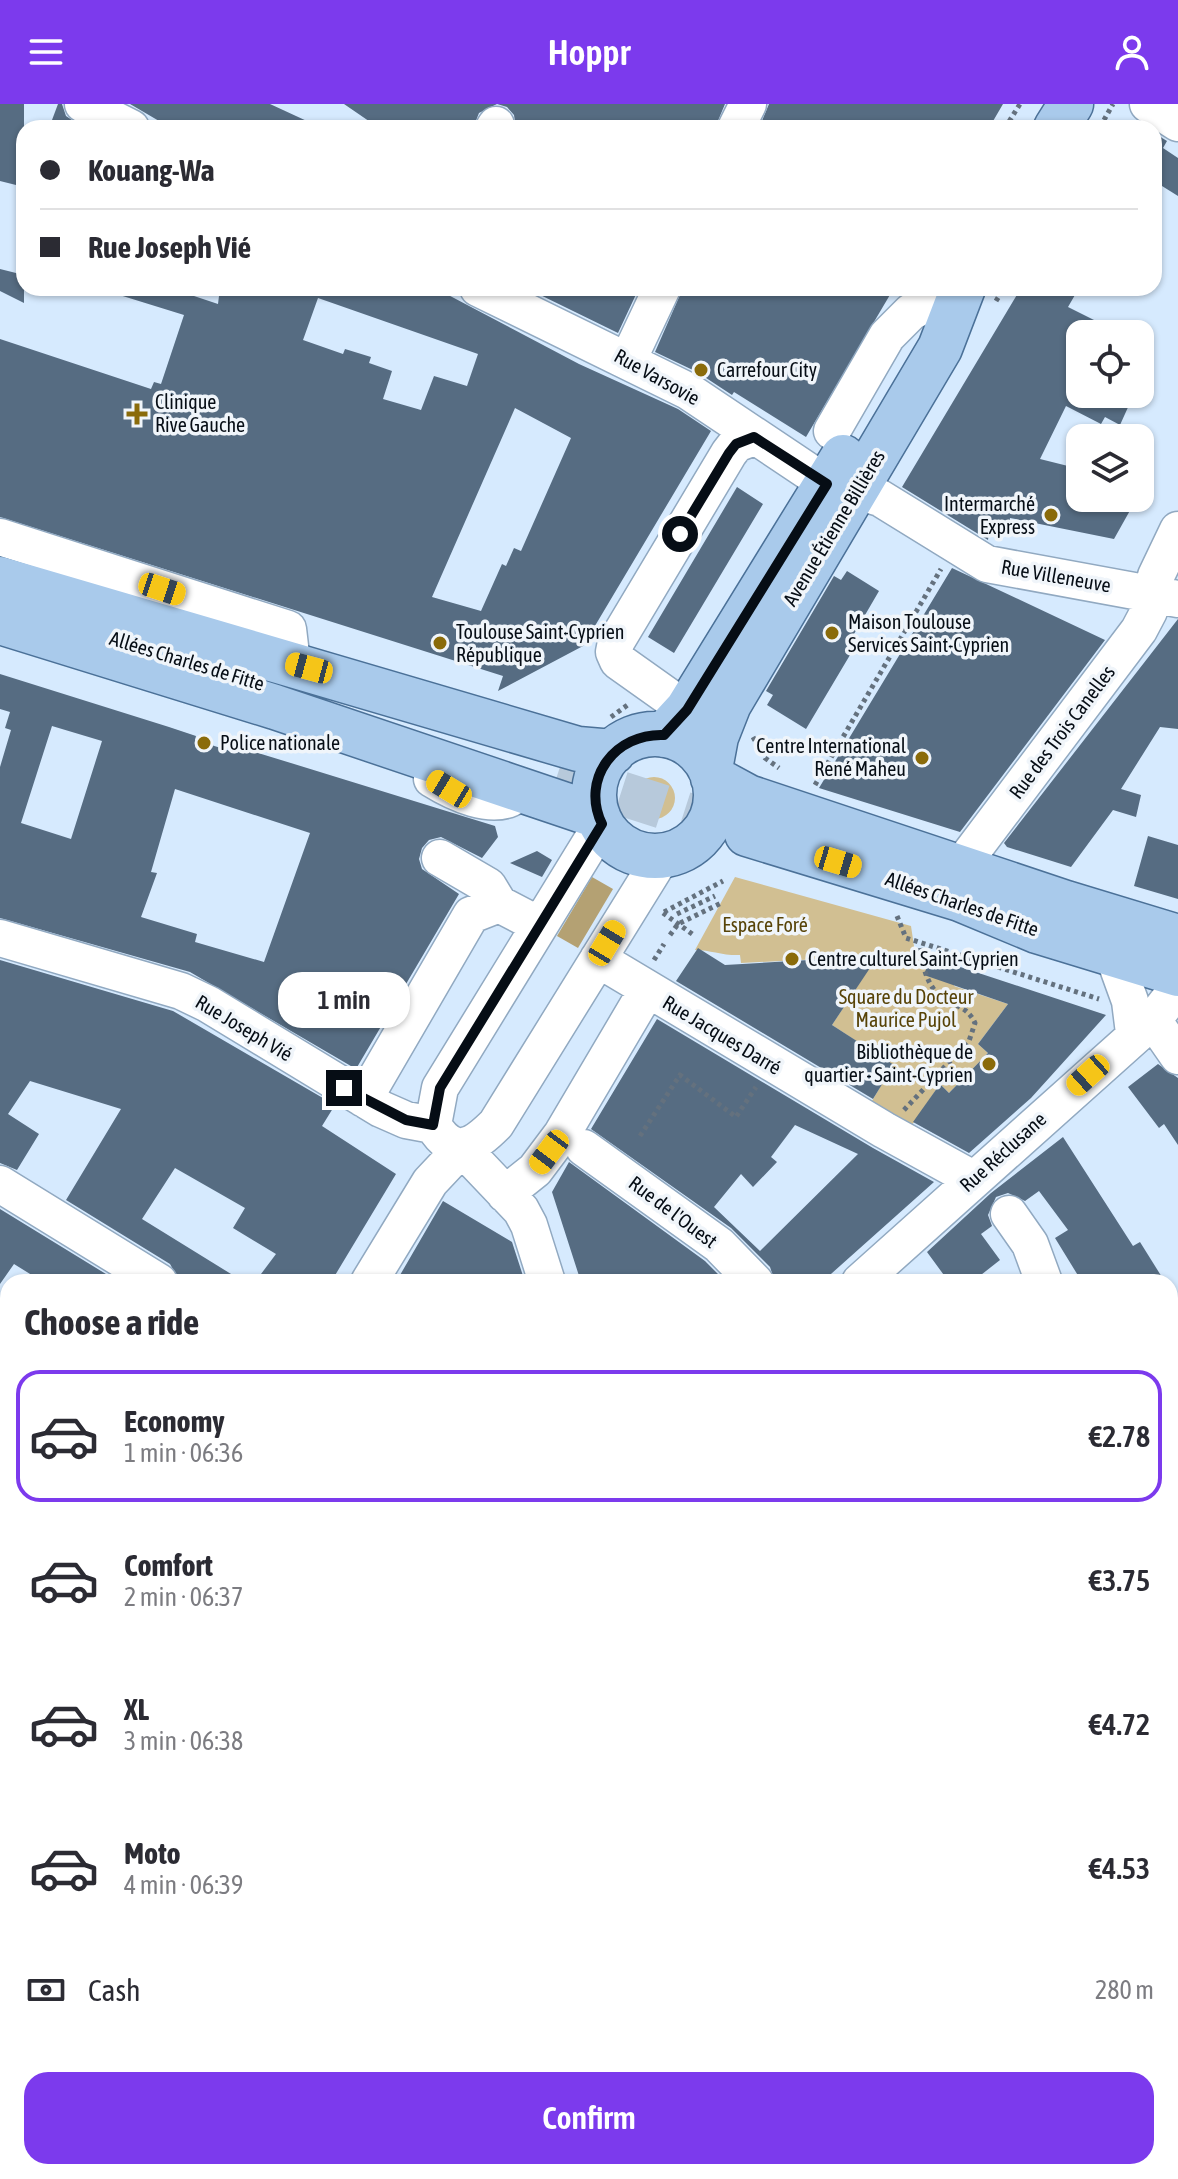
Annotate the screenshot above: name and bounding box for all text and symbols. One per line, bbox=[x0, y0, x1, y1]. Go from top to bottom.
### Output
icon: menu bbox=[24, 30, 68, 74]
icon: person bbox=[1110, 30, 1154, 74]
text: Hoppr bbox=[548, 31, 630, 73]
text: Kouang-Wa bbox=[88, 153, 214, 187]
text: Rue Joseph Vié bbox=[88, 230, 251, 264]
map controls bbox=[1066, 320, 1154, 512]
button: locate bbox=[1066, 320, 1154, 408]
street label: Rue Varsovie bbox=[611, 344, 704, 409]
place label: Carrefour City bbox=[717, 358, 817, 381]
marker: Carrefour City bbox=[692, 361, 710, 379]
place label: Clinique Rive Gauche bbox=[155, 390, 245, 436]
marker: Clinique Rive Gauche bbox=[126, 403, 148, 425]
button: layers bbox=[1066, 424, 1154, 512]
street label: Avenue Étienne Billières bbox=[778, 446, 889, 610]
place label: Intermarché Express bbox=[944, 492, 1035, 538]
marker: Intermarché Express bbox=[1042, 506, 1060, 524]
route start bbox=[662, 516, 698, 552]
street label: Rue Villeneuve bbox=[999, 555, 1113, 596]
car bbox=[135, 570, 189, 608]
place label: Maison Toulouse Services Saint-Cyprien bbox=[848, 610, 1009, 656]
place label: Toulouse Saint-Cyprien République bbox=[456, 620, 624, 666]
marker: Maison Toulouse Services Saint-Cyprien bbox=[823, 624, 841, 642]
street label: Allées Charles de Fitte bbox=[107, 626, 267, 695]
marker: Toulouse Saint-Cyprien République bbox=[431, 634, 449, 652]
car bbox=[283, 650, 335, 686]
street label: Rue des Trois Canelles bbox=[1004, 661, 1119, 803]
place label: Police nationale bbox=[220, 731, 340, 754]
marker: Police nationale bbox=[195, 734, 213, 752]
place label: Centre International René Maheu bbox=[756, 734, 907, 780]
marker: Centre International René Maheu bbox=[913, 749, 931, 767]
car bbox=[422, 766, 476, 812]
car bbox=[812, 844, 864, 880]
street label: Allées Charles de Fitte bbox=[883, 867, 1042, 940]
park label: Espace Foré bbox=[722, 913, 808, 936]
car bbox=[584, 916, 630, 970]
place label: Centre culturel Saint-Cyprien bbox=[808, 947, 1019, 970]
marker: Centre culturel Saint-Cyprien bbox=[783, 950, 801, 968]
callout: 1 min bbox=[278, 972, 410, 1028]
text: 1 min bbox=[317, 985, 371, 1015]
park label: Square du Docteur Maurice Pujol bbox=[839, 985, 974, 1031]
street label: Rue Joseph Vié bbox=[192, 990, 297, 1065]
street label: Rue Jacques Darré bbox=[659, 990, 786, 1079]
place label: Bibliothèque de quartier - Saint-Cyprien bbox=[804, 1040, 973, 1086]
car bbox=[1062, 1050, 1114, 1100]
marker: Bibliothèque de quartier - Saint-Cyprien bbox=[980, 1055, 998, 1073]
route end bbox=[326, 1070, 362, 1106]
street label: Rue Réclusane bbox=[955, 1107, 1050, 1196]
car bbox=[525, 1126, 573, 1178]
street label: Rue de l'Ouest bbox=[625, 1171, 722, 1252]
text: Choose a ride bbox=[24, 1301, 199, 1343]
icon: car bbox=[28, 1400, 100, 1472]
text: Economy bbox=[124, 1404, 225, 1438]
text: €2.78 bbox=[1089, 1419, 1150, 1453]
text: 1 min · 06:36 bbox=[124, 1438, 243, 1468]
icon: car bbox=[28, 1544, 100, 1616]
text: Comfort bbox=[124, 1548, 213, 1582]
text: €3.75 bbox=[1089, 1563, 1150, 1597]
text: 2 min · 06:37 bbox=[124, 1582, 243, 1612]
icon: car bbox=[28, 1688, 100, 1760]
text: XL bbox=[124, 1692, 149, 1726]
text: €4.72 bbox=[1089, 1707, 1150, 1741]
text: 3 min · 06:38 bbox=[124, 1726, 243, 1756]
icon: car bbox=[28, 1832, 100, 1904]
text: Moto bbox=[124, 1836, 181, 1870]
text: €4.53 bbox=[1089, 1851, 1150, 1885]
text: 4 min · 06:39 bbox=[124, 1870, 243, 1900]
icon: cash bbox=[24, 1968, 68, 2012]
text: Cash bbox=[88, 1973, 141, 2007]
text: 280 m bbox=[1095, 1975, 1154, 2005]
button: Confirm bbox=[24, 2072, 1154, 2164]

